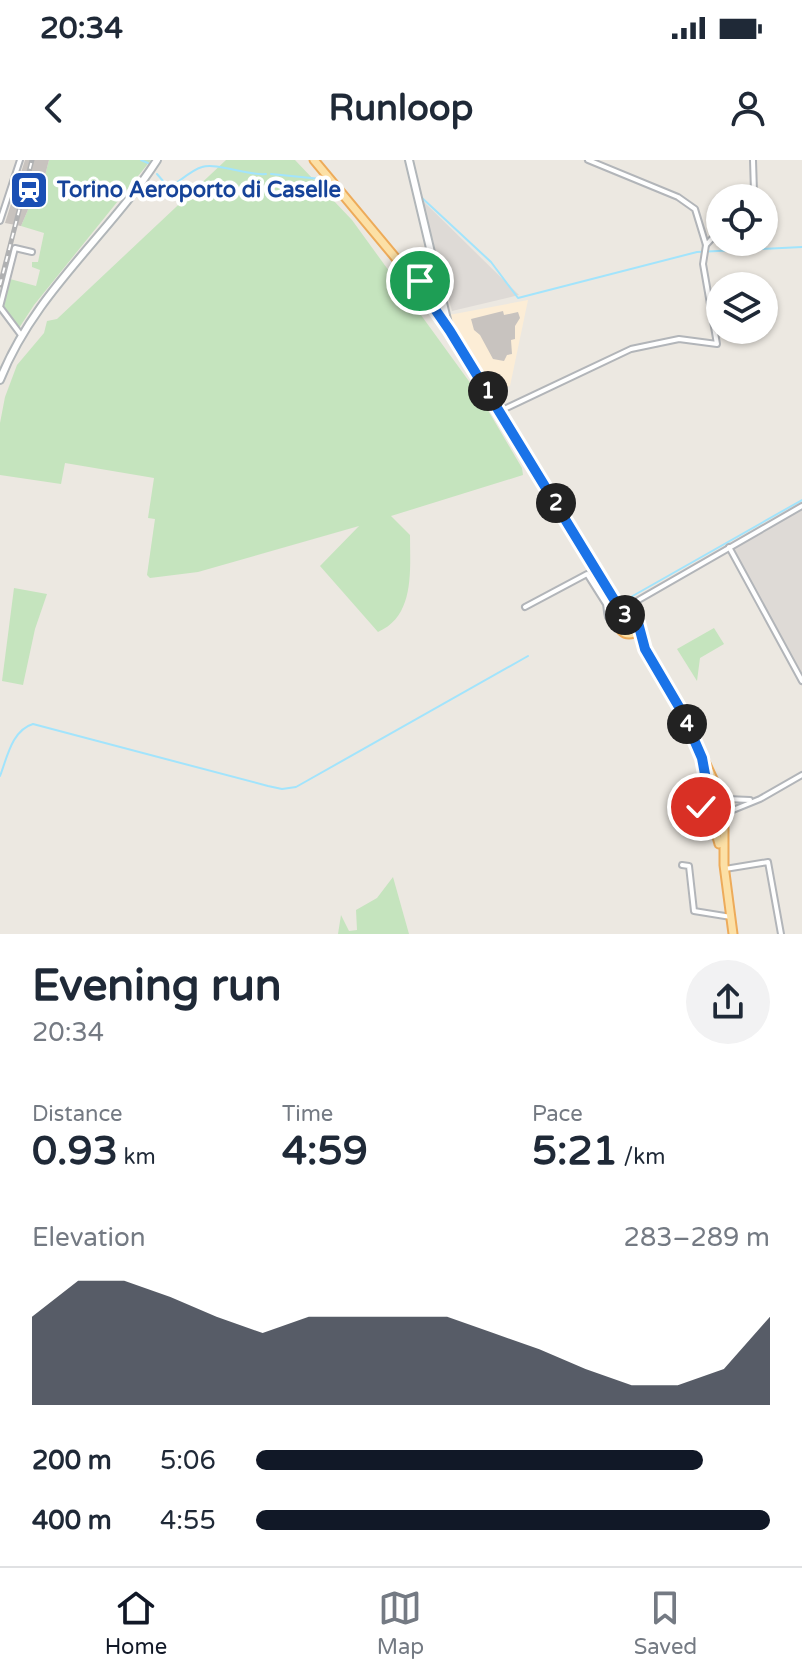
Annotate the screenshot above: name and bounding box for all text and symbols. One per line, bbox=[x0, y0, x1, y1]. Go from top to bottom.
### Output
text: 20:34 bbox=[40, 10, 123, 47]
icon: back bbox=[32, 86, 76, 130]
icon: person bbox=[726, 86, 770, 130]
text: Runloop bbox=[329, 87, 473, 130]
station icon: Torino Aeroporto di Caselle bbox=[8, 169, 50, 211]
place label: Torino Aeroporto di Caselle bbox=[56, 177, 341, 203]
map controls bbox=[706, 184, 778, 344]
button: locate bbox=[706, 184, 778, 256]
pin bbox=[386, 247, 454, 315]
icon: arrive bbox=[398, 259, 442, 303]
button: layers bbox=[706, 272, 778, 344]
pin: 1 bbox=[468, 371, 508, 411]
text: 1 bbox=[481, 378, 495, 404]
pin: 2 bbox=[536, 483, 576, 523]
text: 2 bbox=[549, 490, 563, 516]
pin: 3 bbox=[605, 595, 645, 635]
text: 3 bbox=[618, 602, 632, 628]
pin: 4 bbox=[667, 704, 707, 744]
text: 4 bbox=[680, 711, 694, 737]
pin bbox=[667, 773, 735, 841]
icon: check bbox=[679, 785, 723, 829]
text: Evening run bbox=[32, 960, 281, 1013]
button: share bbox=[686, 960, 770, 1044]
text: 20:34 bbox=[32, 1017, 104, 1048]
text: Distance bbox=[32, 1101, 123, 1127]
text: Time bbox=[282, 1101, 333, 1127]
text: Pace bbox=[532, 1101, 583, 1127]
text: 0.93 bbox=[32, 1127, 118, 1175]
text: 4:59 bbox=[282, 1127, 368, 1175]
text: 5:21 bbox=[532, 1127, 618, 1175]
text: km bbox=[118, 1144, 156, 1170]
text: /km bbox=[618, 1144, 665, 1170]
text: Elevation bbox=[32, 1222, 146, 1253]
text: 283–289 m bbox=[624, 1222, 770, 1253]
text: 200 m bbox=[32, 1445, 112, 1476]
text: 5:06 bbox=[160, 1445, 216, 1476]
text: 400 m bbox=[32, 1505, 112, 1536]
text: 4:55 bbox=[160, 1505, 216, 1536]
tab: Home bbox=[105, 1586, 167, 1660]
tab: Map bbox=[377, 1586, 424, 1660]
tab: Saved bbox=[634, 1586, 697, 1660]

